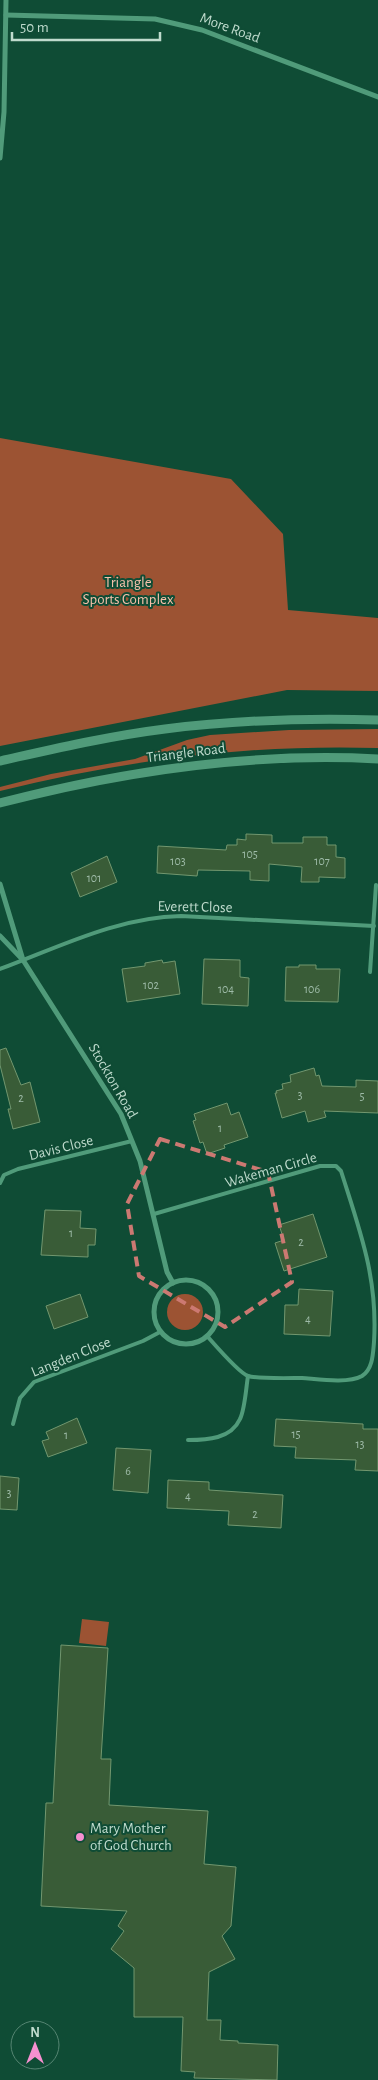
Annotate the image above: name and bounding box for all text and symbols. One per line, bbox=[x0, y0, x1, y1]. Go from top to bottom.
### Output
scale bar bbox=[12, 10, 160, 42]
street label: More Road bbox=[198, 10, 262, 46]
text: 50 m bbox=[20, 20, 49, 35]
park label: Triangle Sports Complex bbox=[82, 575, 174, 607]
street label: Triangle Road bbox=[146, 741, 227, 765]
house number: 105 bbox=[242, 848, 258, 860]
house number: 103 bbox=[170, 855, 186, 867]
house number: 107 bbox=[314, 855, 330, 867]
house number: 101 bbox=[87, 872, 101, 884]
street label: Everett Close bbox=[157, 899, 233, 915]
house number: 102 bbox=[143, 979, 159, 991]
house number: 104 bbox=[218, 983, 234, 995]
house number: 106 bbox=[304, 983, 320, 995]
street label: Stockton Road bbox=[86, 1041, 140, 1121]
house number: 3 bbox=[298, 1089, 303, 1101]
house number: 5 bbox=[359, 1090, 365, 1102]
house number: 2 bbox=[18, 1092, 24, 1104]
house number: 1 bbox=[218, 1122, 222, 1134]
street label: Davis Close bbox=[27, 1133, 95, 1163]
street label: Wakeman Circle bbox=[223, 1150, 319, 1190]
house number: 1 bbox=[69, 1227, 73, 1239]
house number: 2 bbox=[298, 1236, 304, 1248]
house number: 4 bbox=[305, 1313, 311, 1325]
street label: Langden Close bbox=[29, 1334, 113, 1380]
house number: 15 bbox=[291, 1428, 301, 1440]
house number: 1 bbox=[64, 1429, 68, 1441]
house number: 13 bbox=[355, 1438, 365, 1450]
house number: 6 bbox=[125, 1465, 131, 1477]
house number: 3 bbox=[7, 1487, 12, 1499]
house number: 4 bbox=[185, 1490, 191, 1502]
house number: 2 bbox=[252, 1508, 258, 1520]
place label: Mary Mother of God Church bbox=[90, 1821, 172, 1853]
marker: Mary Mother of God Church bbox=[74, 1831, 86, 1843]
north arrow bbox=[10, 2020, 60, 2070]
text: N bbox=[30, 2026, 40, 2040]

